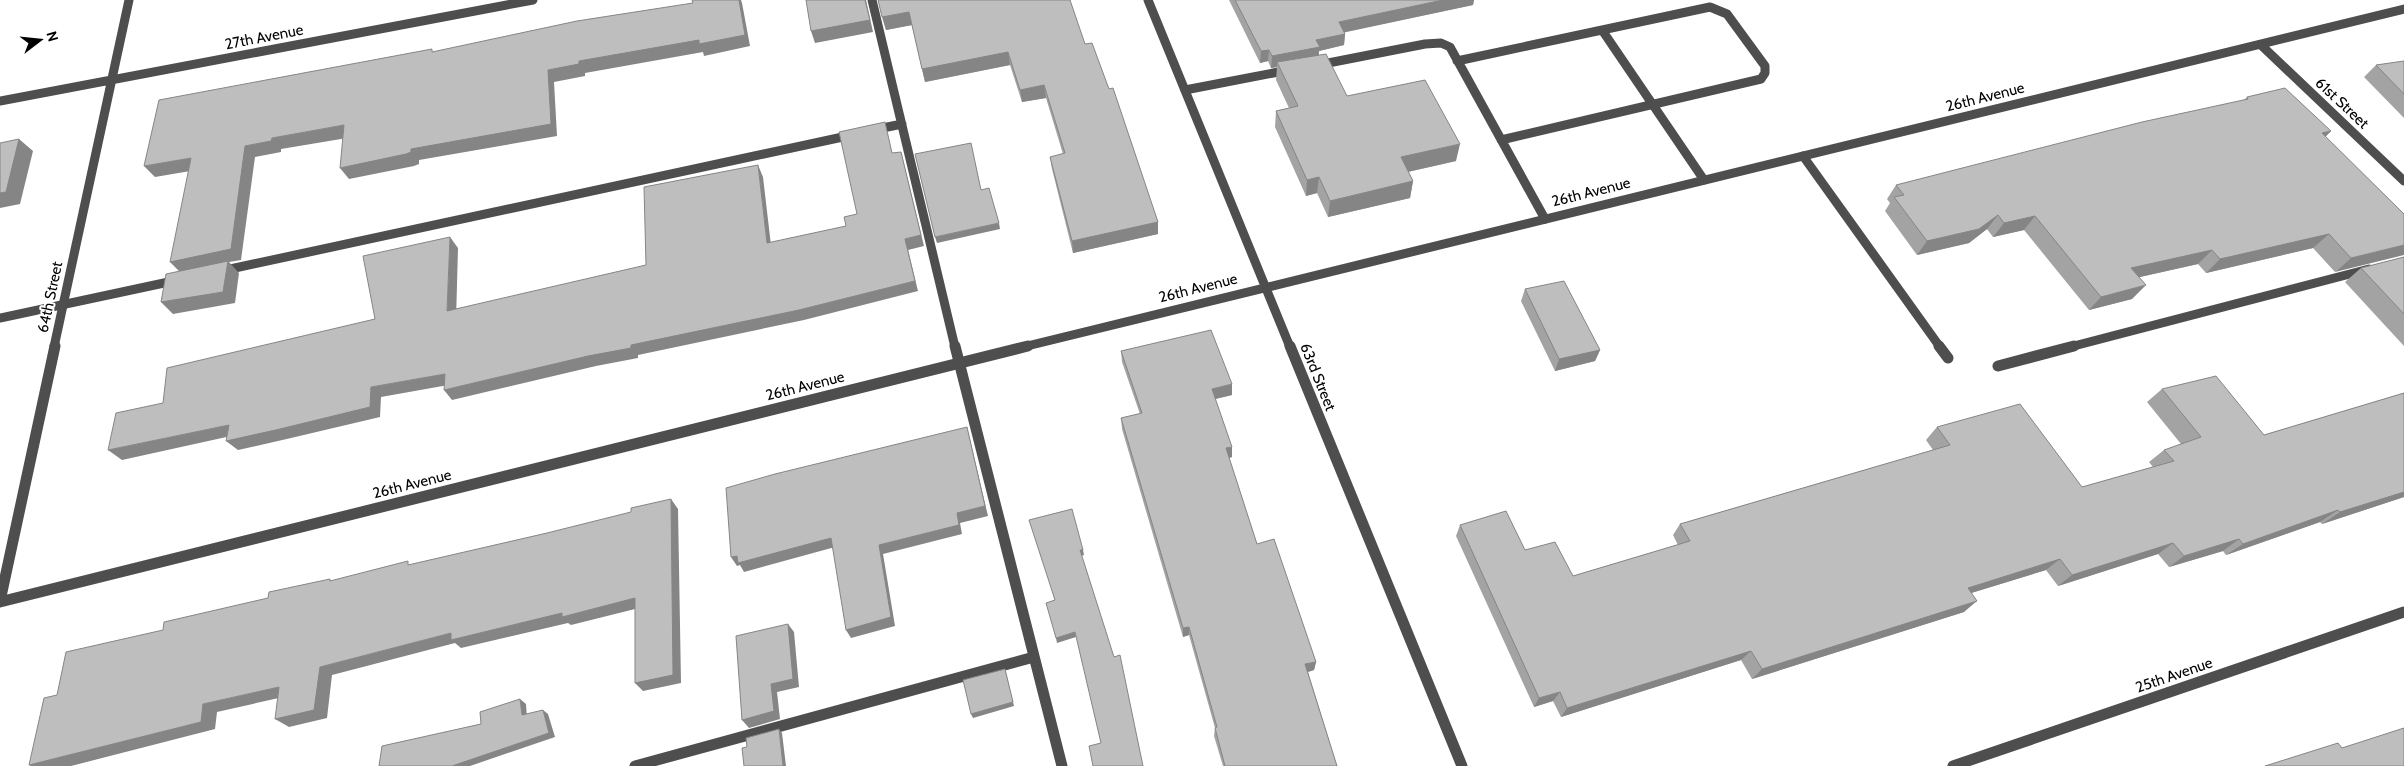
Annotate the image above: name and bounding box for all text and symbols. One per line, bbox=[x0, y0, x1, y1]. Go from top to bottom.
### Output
north arrow bbox=[15, 15, 65, 65]
street label: 27th Avenue bbox=[223, 21, 305, 53]
text: N bbox=[42, 29, 63, 44]
street label: 61st Street bbox=[2312, 74, 2372, 132]
street label: 26th Avenue bbox=[1944, 78, 2027, 115]
street label: 26th Avenue bbox=[1550, 173, 1633, 210]
street label: 64th Street bbox=[34, 260, 66, 334]
street label: 26th Avenue bbox=[1157, 269, 1240, 306]
street label: 63rd Street bbox=[1296, 341, 1340, 413]
street label: 26th Avenue bbox=[764, 367, 847, 404]
street label: 26th Avenue bbox=[371, 465, 454, 502]
street label: 25th Avenue bbox=[2133, 653, 2215, 697]

